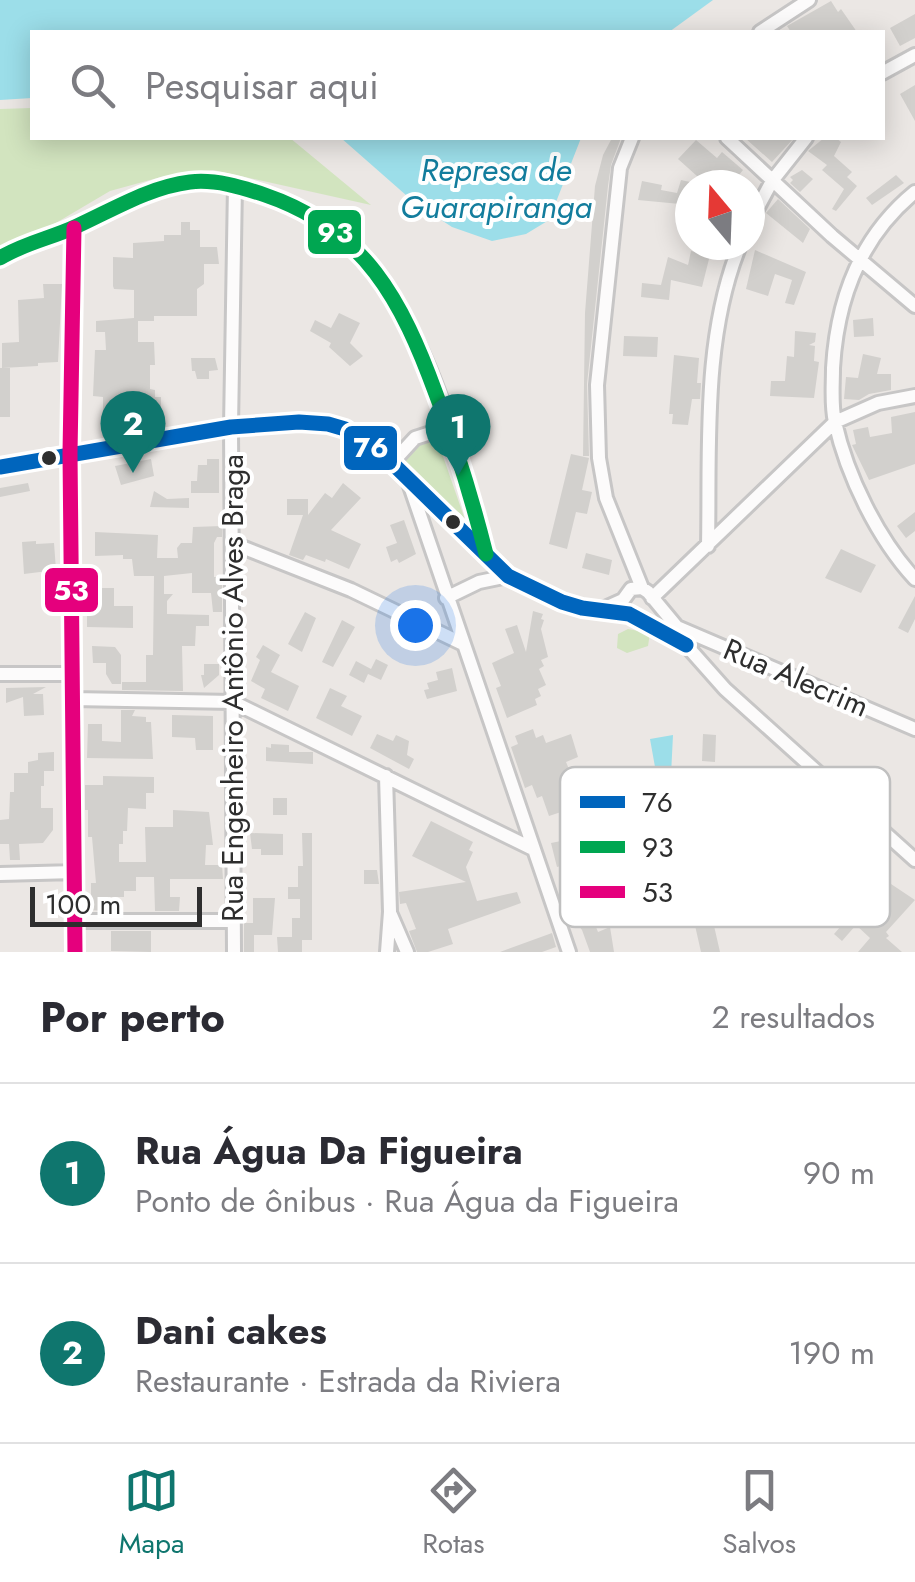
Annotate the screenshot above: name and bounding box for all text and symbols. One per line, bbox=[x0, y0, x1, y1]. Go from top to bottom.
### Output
search box bbox=[30, 30, 885, 140]
icon: search bbox=[65, 58, 120, 113]
text: Pesquisar aqui bbox=[145, 58, 379, 113]
water label: Represa de Guarapiranga bbox=[400, 147, 592, 230]
north arrow bbox=[675, 170, 765, 260]
line badge: 93 bbox=[306, 208, 363, 256]
text: 93 bbox=[317, 212, 353, 253]
pin: 2 bbox=[100, 390, 166, 473]
pin: 1 bbox=[426, 394, 490, 476]
line badge: 76 bbox=[342, 424, 399, 472]
text: 76 bbox=[353, 427, 389, 468]
unlabelled marker bbox=[39, 448, 59, 468]
street label: Rua Engenheiro Antônio Alves Braga bbox=[211, 454, 254, 922]
unlabelled marker bbox=[443, 512, 463, 532]
line badge: 53 bbox=[43, 566, 100, 614]
text: 53 bbox=[53, 570, 89, 611]
your location bbox=[390, 600, 441, 651]
street label: Rua Alecrim bbox=[717, 628, 875, 727]
legend bbox=[560, 767, 890, 927]
text: 76 bbox=[642, 782, 673, 823]
text: 93 bbox=[642, 827, 673, 868]
text: 53 bbox=[642, 872, 673, 913]
scale bar bbox=[30, 882, 202, 926]
text: 100 m bbox=[45, 884, 121, 925]
text: Por perto bbox=[40, 987, 225, 1048]
text: 2 resultados bbox=[711, 994, 875, 1040]
text: Rua Água Da Figueira bbox=[135, 1123, 523, 1178]
text: 1 bbox=[64, 1150, 81, 1196]
text: 90 m bbox=[803, 1150, 875, 1196]
text: Ponto de ônibus · Rua Água da Figueira bbox=[135, 1178, 679, 1224]
text: Dani cakes bbox=[135, 1303, 327, 1358]
text: 2 bbox=[62, 1330, 83, 1376]
text: 190 m bbox=[788, 1330, 875, 1376]
text: Restaurante · Estrada da Riviera bbox=[135, 1358, 561, 1404]
tab: Mapa bbox=[119, 1463, 184, 1564]
tab: Rotas bbox=[422, 1463, 485, 1564]
tab: Salvos bbox=[722, 1463, 796, 1564]

